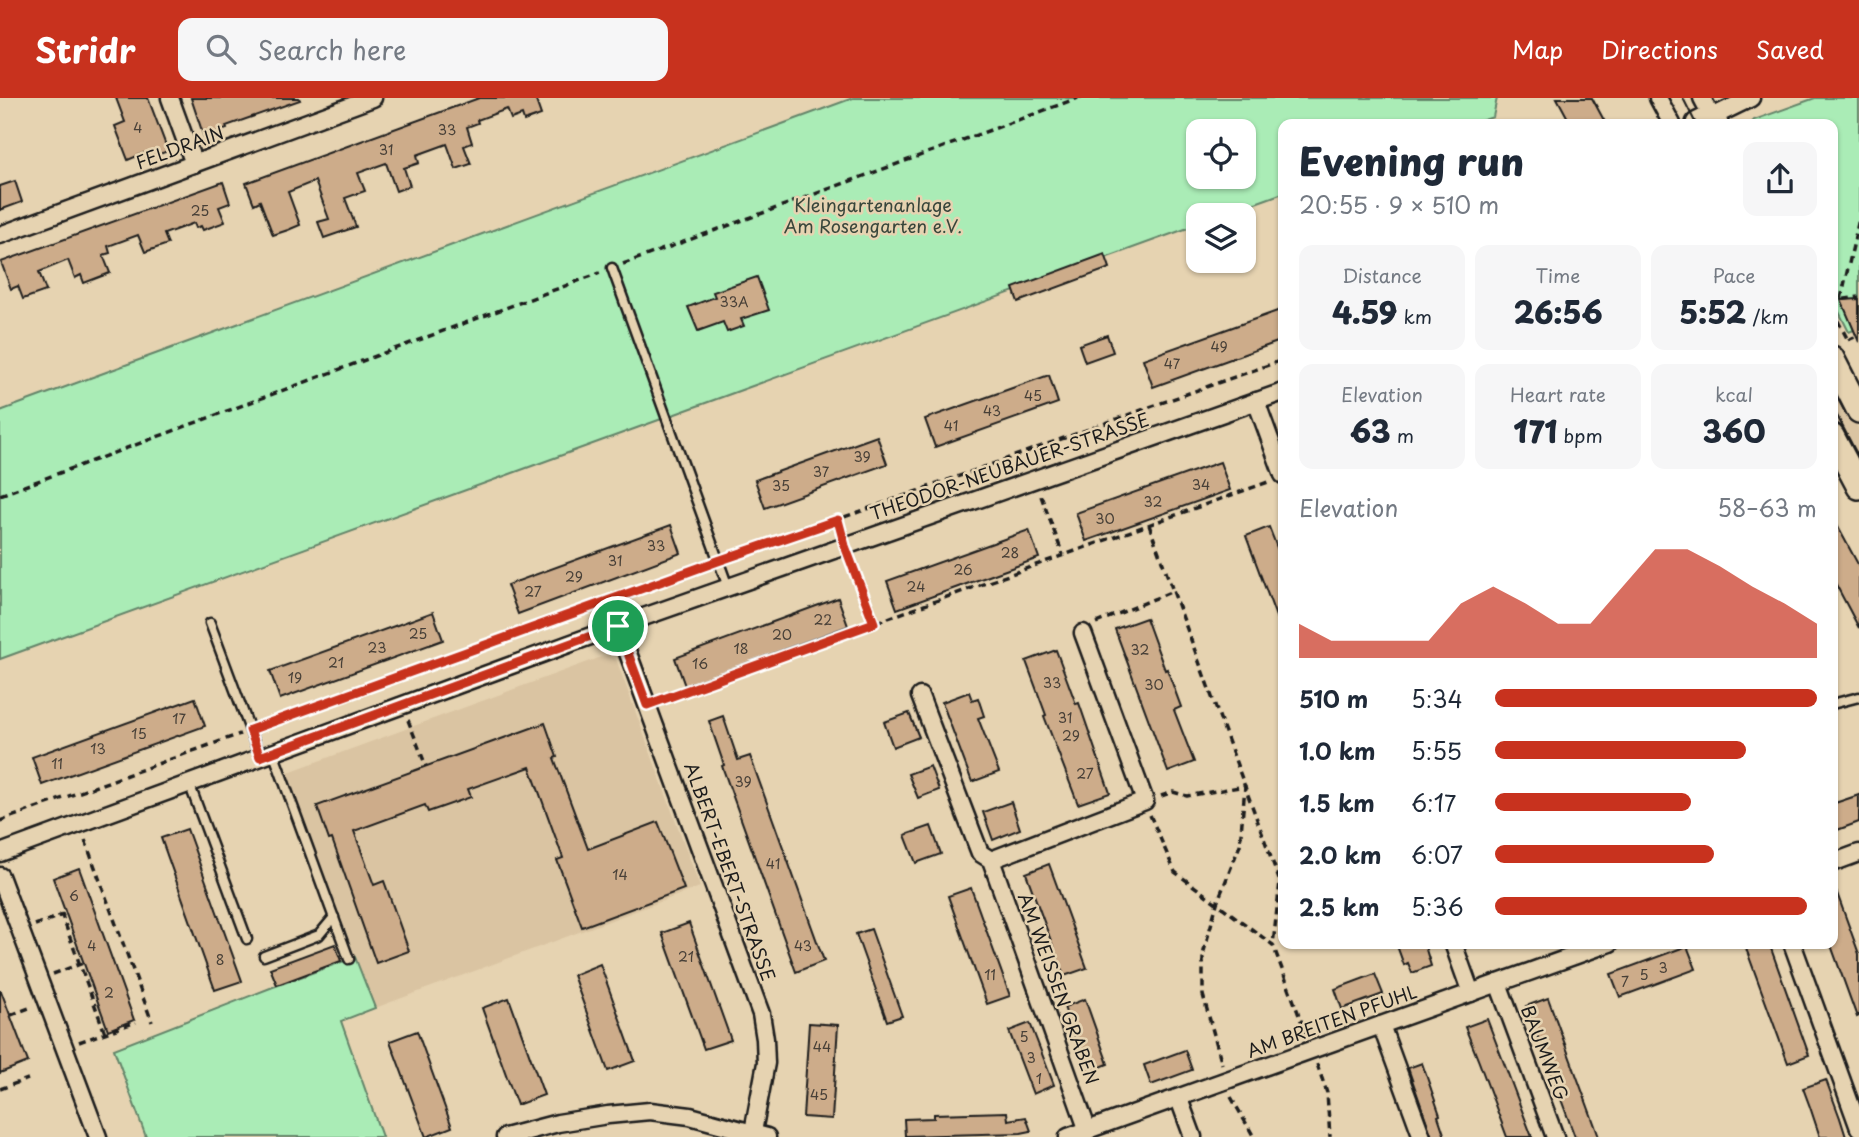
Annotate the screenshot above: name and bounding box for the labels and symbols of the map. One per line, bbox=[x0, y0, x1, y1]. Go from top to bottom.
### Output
house number: 4 bbox=[133, 117, 143, 138]
street label: FELDRAIN bbox=[132, 118, 227, 175]
house number: 33 bbox=[438, 119, 456, 140]
house number: 31 bbox=[379, 139, 393, 160]
park label: Kleingartenanlage Am Rosengarten e.V. bbox=[784, 191, 962, 239]
house number: 25 bbox=[191, 200, 209, 221]
house number: 33A bbox=[720, 291, 749, 312]
house number: 49 bbox=[1210, 336, 1228, 357]
house number: 47 bbox=[1164, 353, 1181, 374]
house number: 45 bbox=[1024, 385, 1042, 406]
house number: 43 bbox=[983, 400, 1001, 421]
street label: THEODOR-NEUBAUER-STRASSE bbox=[866, 405, 1153, 526]
house number: 41 bbox=[944, 415, 958, 436]
house number: 39 bbox=[853, 446, 871, 467]
house number: 37 bbox=[813, 461, 830, 482]
house number: 34 bbox=[1192, 474, 1210, 495]
house number: 35 bbox=[772, 475, 790, 496]
house number: 32 bbox=[1144, 491, 1162, 512]
house number: 30 bbox=[1095, 508, 1115, 529]
house number: 33 bbox=[647, 535, 665, 556]
house number: 28 bbox=[1001, 542, 1019, 563]
house number: 31 bbox=[608, 550, 622, 571]
house number: 26 bbox=[953, 559, 973, 580]
house number: 29 bbox=[565, 566, 583, 587]
house number: 24 bbox=[907, 576, 925, 597]
house number: 27 bbox=[524, 581, 542, 602]
pin bbox=[588, 596, 648, 656]
house number: 22 bbox=[814, 609, 832, 630]
house number: 25 bbox=[409, 623, 427, 644]
house number: 20 bbox=[772, 624, 792, 645]
house number: 23 bbox=[368, 637, 386, 658]
house number: 18 bbox=[733, 638, 749, 659]
house number: 32 bbox=[1131, 639, 1149, 660]
house number: 21 bbox=[328, 652, 344, 673]
house number: 16 bbox=[692, 653, 708, 674]
house number: 19 bbox=[288, 667, 302, 688]
house number: 33 bbox=[1043, 672, 1061, 693]
house number: 30 bbox=[1144, 674, 1164, 695]
house number: 31 bbox=[1058, 707, 1072, 728]
house number: 17 bbox=[172, 708, 186, 729]
house number: 15 bbox=[131, 723, 147, 744]
house number: 29 bbox=[1062, 725, 1080, 746]
house number: 13 bbox=[90, 738, 106, 759]
house number: 11 bbox=[51, 753, 63, 774]
street label: ALBERT-EBERT-STRASSE bbox=[678, 758, 783, 985]
house number: 27 bbox=[1076, 763, 1094, 784]
house number: 39 bbox=[734, 771, 752, 792]
house number: 41 bbox=[766, 853, 780, 874]
house number: 14 bbox=[612, 864, 628, 885]
house number: 6 bbox=[69, 885, 79, 906]
street label: AM WEISSEN GRABEN bbox=[1012, 889, 1107, 1088]
house number: 4 bbox=[87, 935, 97, 956]
house number: 43 bbox=[794, 935, 812, 956]
house number: 21 bbox=[678, 946, 694, 967]
house number: 8 bbox=[216, 949, 224, 970]
house number: 3 bbox=[1658, 957, 1668, 978]
house number: 11 bbox=[984, 964, 996, 985]
house number: 5 bbox=[1639, 964, 1649, 985]
house number: 7 bbox=[1621, 971, 1629, 992]
street label: AM BREITEN PFUHL bbox=[1243, 977, 1420, 1064]
house number: 2 bbox=[104, 982, 114, 1003]
street label: BAUMWEG bbox=[1515, 1001, 1576, 1104]
house number: 5 bbox=[1019, 1026, 1029, 1047]
house number: 44 bbox=[813, 1036, 831, 1057]
house number: 3 bbox=[1026, 1047, 1036, 1068]
house number: 1 bbox=[1036, 1068, 1042, 1089]
house number: 45 bbox=[810, 1084, 828, 1105]

